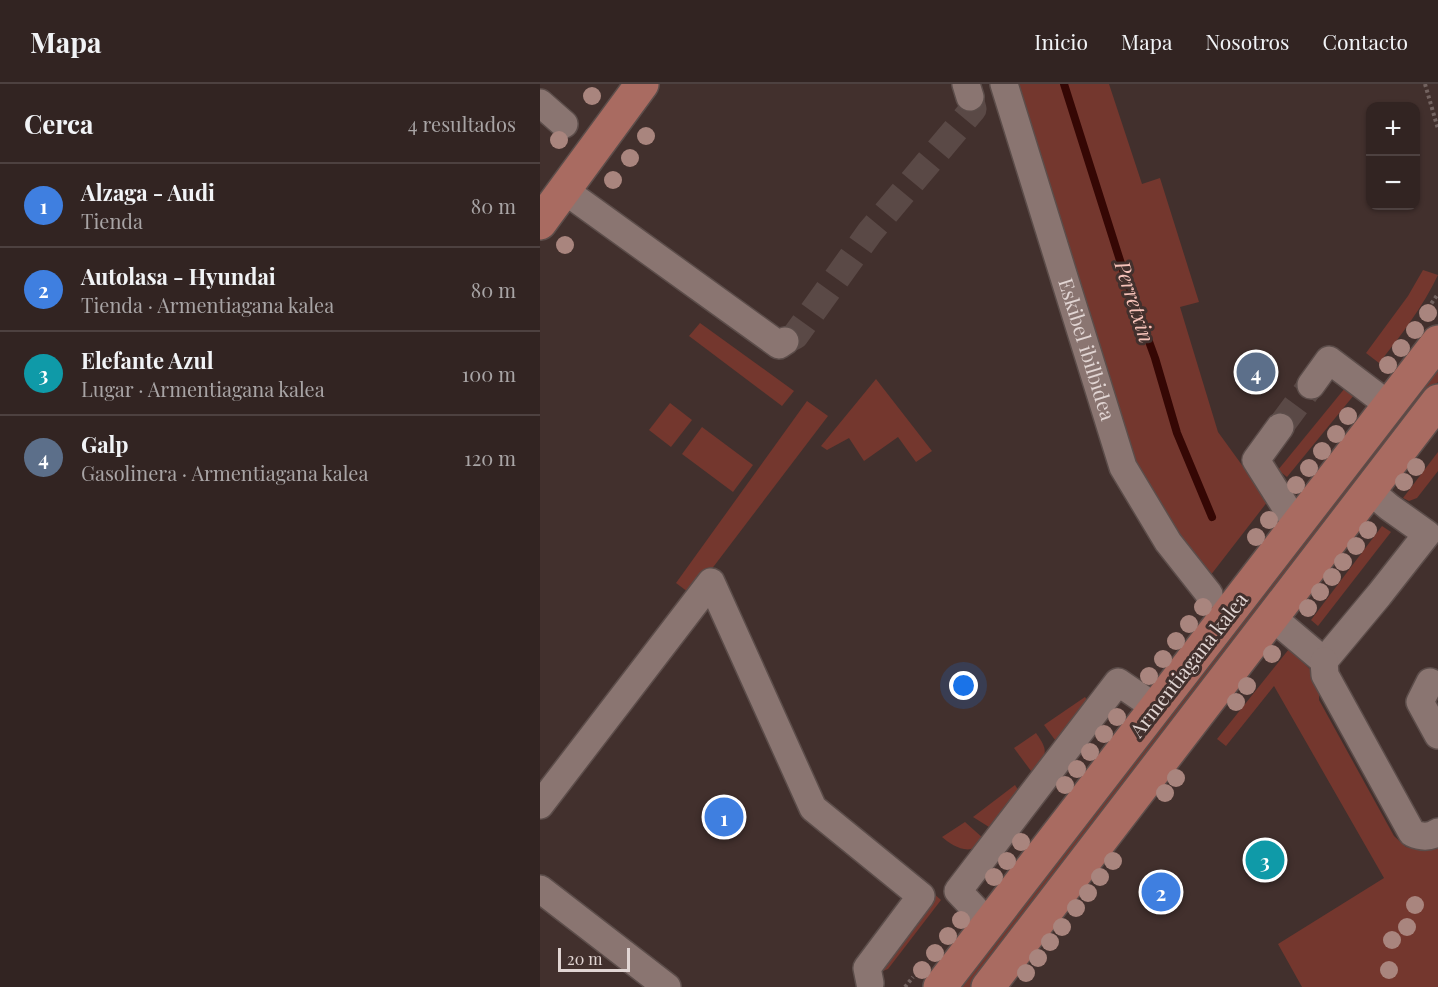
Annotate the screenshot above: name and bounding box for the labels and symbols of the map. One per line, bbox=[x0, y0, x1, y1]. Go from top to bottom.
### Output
water label: Perretxin bbox=[1109, 256, 1162, 346]
street label: Eskibel ibilbidea bbox=[1053, 274, 1123, 424]
pin: 4 bbox=[1236, 350, 1276, 394]
street label: Armentiagana kalea bbox=[1122, 586, 1253, 743]
your location bbox=[949, 671, 978, 700]
pin: 1 bbox=[704, 794, 744, 840]
pin: 3 bbox=[1246, 838, 1284, 882]
pin: 2 bbox=[1142, 870, 1180, 914]
scale bar bbox=[558, 945, 630, 972]

